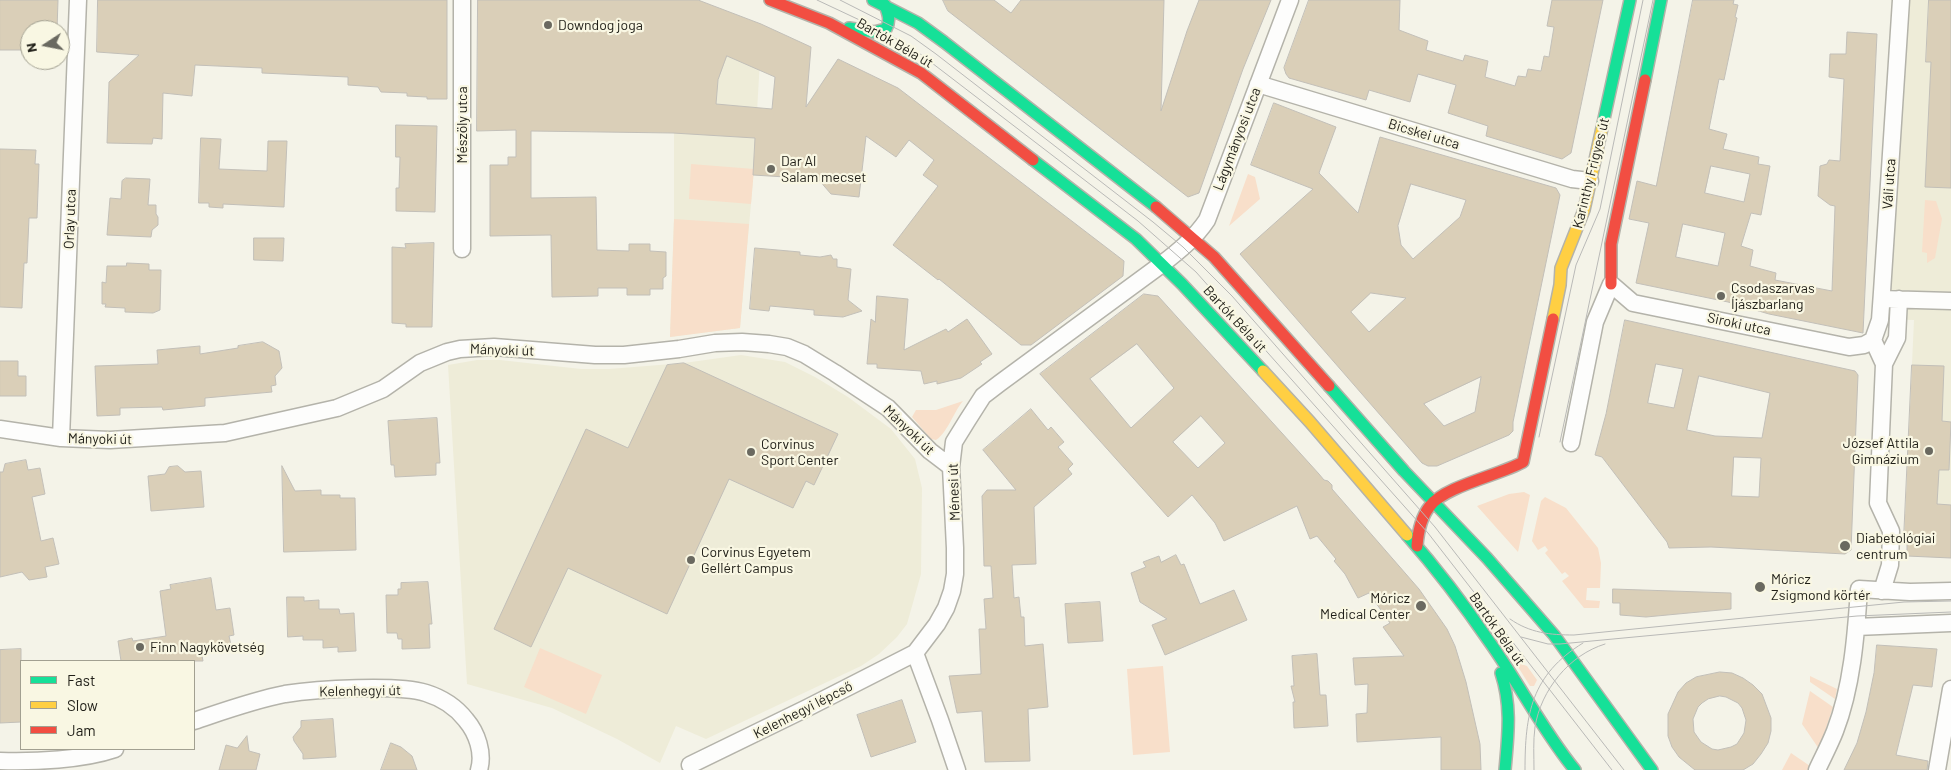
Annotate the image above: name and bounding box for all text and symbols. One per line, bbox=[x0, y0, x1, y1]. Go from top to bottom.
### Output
street label: Bartók Béla út bbox=[854, 14, 936, 72]
place label: Downdog joga bbox=[558, 17, 643, 33]
marker: Downdog joga bbox=[542, 19, 554, 31]
north arrow bbox=[20, 20, 70, 70]
text: N bbox=[22, 42, 40, 54]
street label: Lágymányosi utca bbox=[1210, 85, 1264, 193]
street label: Mészöly utca bbox=[454, 86, 470, 164]
street label: Bicskei utca bbox=[1386, 115, 1462, 153]
street label: Karinthy Frigyes út bbox=[1569, 116, 1613, 230]
place label: Dar Al Salam mecset bbox=[781, 153, 866, 186]
street label: Váli utca bbox=[1879, 158, 1899, 210]
marker: Dar Al Salam mecset bbox=[765, 163, 777, 175]
street label: Orlay utca bbox=[61, 189, 79, 249]
place label: Csodaszarvas Íjászbarlang bbox=[1731, 280, 1815, 312]
street label: Bartók Béla út bbox=[1200, 282, 1270, 356]
marker: Csodaszarvas Íjászbarlang bbox=[1715, 290, 1727, 302]
street label: Siroki utca bbox=[1706, 309, 1772, 339]
street label: Mányoki út bbox=[470, 340, 534, 360]
street label: Mányoki út bbox=[880, 402, 938, 458]
street label: Mányoki út bbox=[68, 430, 132, 448]
place label: József Attila Gimnázium bbox=[1843, 435, 1919, 468]
place label: Corvinus Sport Center bbox=[761, 436, 839, 468]
marker: József Attila Gimnázium bbox=[1923, 445, 1935, 457]
marker: Corvinus Sport Center bbox=[745, 446, 757, 458]
street label: Ménesi út bbox=[945, 463, 963, 521]
place label: Diabetológiai centrum bbox=[1856, 530, 1935, 562]
marker: Diabetológiai centrum bbox=[1838, 539, 1852, 553]
place label: Corvinus Egyetem Gellért Campus bbox=[701, 544, 811, 576]
marker: Corvinus Egyetem Gellért Campus bbox=[685, 554, 697, 566]
place label: Móricz Zsigmond körtér bbox=[1771, 571, 1870, 604]
marker: Móricz Zsigmond körtér bbox=[1753, 580, 1767, 594]
street label: Bartók Béla út bbox=[1466, 589, 1528, 669]
place label: Móricz Medical Center bbox=[1320, 590, 1410, 622]
marker: Móricz Medical Center bbox=[1414, 599, 1428, 613]
place label: Finn Nagykövetség bbox=[150, 639, 265, 655]
marker: Finn Nagykövetség bbox=[134, 641, 146, 653]
legend bbox=[20, 660, 195, 750]
text: Fast bbox=[67, 671, 95, 689]
street label: Kelenhegyi lépcső bbox=[751, 678, 855, 742]
street label: Kelenhegyi út bbox=[319, 682, 401, 700]
text: Slow bbox=[67, 696, 98, 714]
text: Jam bbox=[67, 721, 96, 739]

